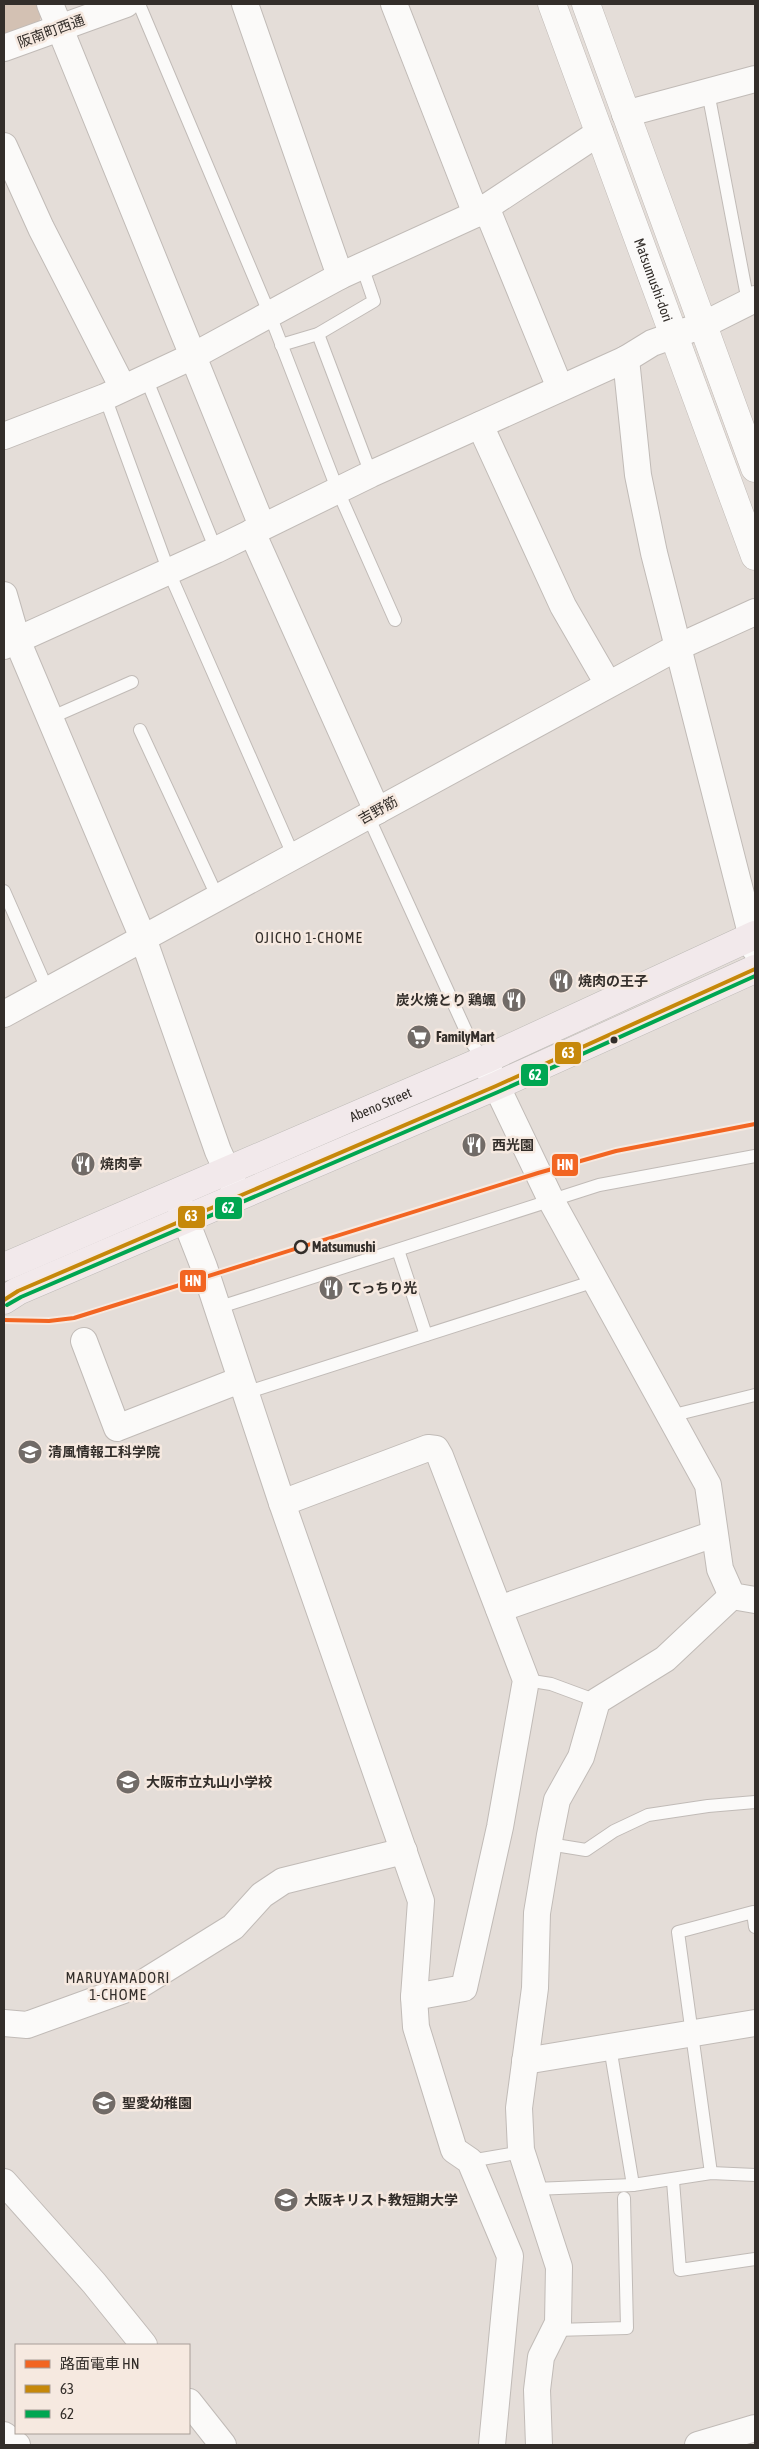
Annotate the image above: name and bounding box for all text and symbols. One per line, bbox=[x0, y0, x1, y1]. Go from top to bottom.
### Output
street label: 阪南町西通 bbox=[15, 12, 87, 50]
street label: Matsumushi-dori bbox=[631, 236, 676, 324]
street label: 吉野筋 bbox=[356, 793, 400, 827]
district label: OJICHO 1-CHOME bbox=[255, 929, 363, 946]
restaurant icon: 焼肉の王子 bbox=[548, 968, 574, 994]
place label: 焼肉の王子 bbox=[578, 973, 648, 989]
restaurant icon: 炭火焼とり 鶏颯 bbox=[501, 987, 527, 1013]
place label: 炭火焼とり 鶏颯 bbox=[396, 992, 496, 1008]
supermarket icon: FamilyMart bbox=[406, 1024, 432, 1050]
place label: FamilyMart bbox=[436, 1029, 494, 1045]
unlabelled marker bbox=[609, 1035, 619, 1045]
line badge: 63 bbox=[554, 1041, 582, 1065]
text: 63 bbox=[561, 1045, 575, 1061]
line badge: 62 bbox=[520, 1063, 549, 1087]
text: 62 bbox=[528, 1067, 542, 1083]
street label: Abeno Street bbox=[347, 1084, 414, 1125]
restaurant icon: 西光園 bbox=[461, 1132, 487, 1158]
place label: 西光園 bbox=[492, 1137, 534, 1153]
restaurant icon: 焼肉亭 bbox=[70, 1151, 96, 1177]
line badge: HN bbox=[551, 1153, 579, 1177]
place label: 焼肉亭 bbox=[100, 1156, 142, 1172]
text: HN bbox=[557, 1157, 573, 1173]
line badge: 62 bbox=[214, 1196, 243, 1220]
text: 62 bbox=[221, 1200, 235, 1216]
line badge: 63 bbox=[177, 1205, 206, 1229]
text: 63 bbox=[184, 1208, 198, 1224]
place label: Matsumushi bbox=[312, 1239, 375, 1255]
marker: Matsumushi bbox=[294, 1240, 308, 1254]
line badge: HN bbox=[179, 1269, 207, 1293]
text: HN bbox=[185, 1273, 201, 1289]
restaurant icon: てっちり光 bbox=[318, 1275, 344, 1301]
place label: てっちり光 bbox=[348, 1280, 417, 1296]
school or university icon: 清風情報工科学院 bbox=[17, 1439, 43, 1465]
place label: 清風情報工科学院 bbox=[48, 1444, 160, 1460]
school or university icon: 大阪市立丸山小学校 bbox=[115, 1769, 141, 1795]
place label: 大阪市立丸山小学校 bbox=[146, 1774, 272, 1790]
district label: MARUYAMADORI 1-CHOME bbox=[66, 1969, 170, 2003]
school or university icon: 聖愛幼稚園 bbox=[91, 2090, 117, 2116]
place label: 聖愛幼稚園 bbox=[122, 2095, 192, 2111]
school or university icon: 大阪キリスト教短期大学 bbox=[273, 2187, 299, 2213]
place label: 大阪キリスト教短期大学 bbox=[304, 2192, 458, 2208]
legend bbox=[15, 2344, 190, 2434]
text: 路面電車 HN bbox=[60, 2355, 140, 2372]
text: 63 bbox=[60, 2380, 74, 2397]
text: 62 bbox=[60, 2405, 74, 2422]

